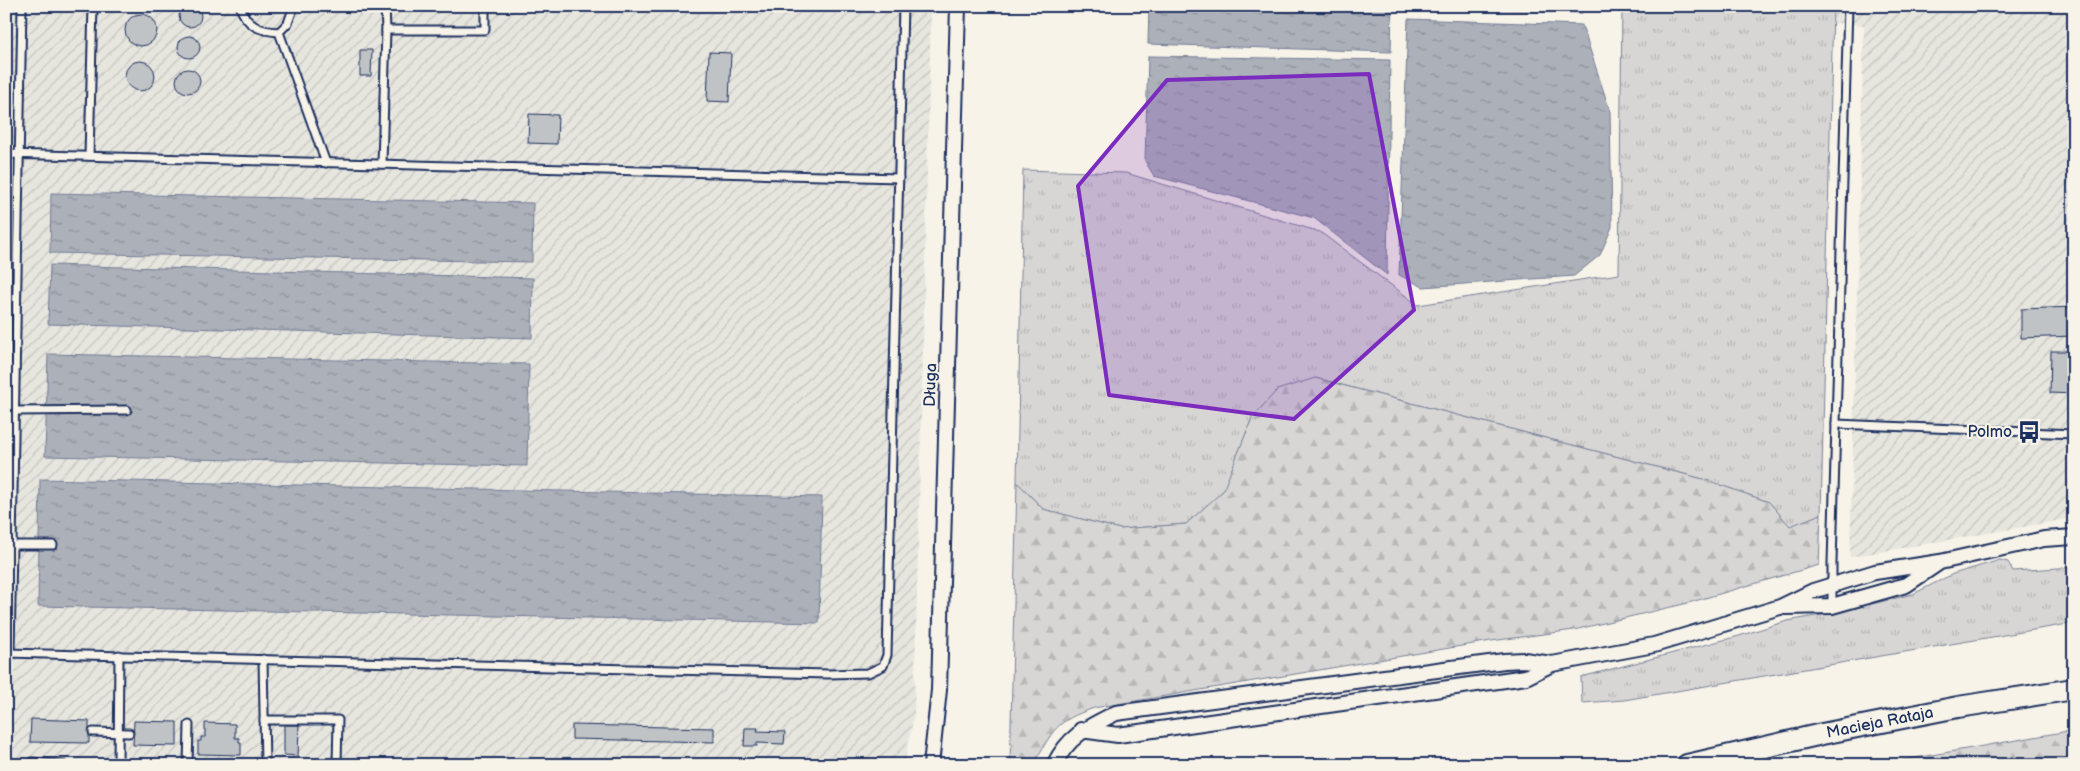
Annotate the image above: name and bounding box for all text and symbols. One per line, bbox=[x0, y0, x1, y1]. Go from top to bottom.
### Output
street label: Długa bbox=[921, 363, 941, 407]
bus stop icon: Polmo bbox=[2016, 419, 2042, 445]
place label: Polmo bbox=[1968, 423, 2012, 442]
street label: Macieja Rataja bbox=[1825, 703, 1935, 743]

